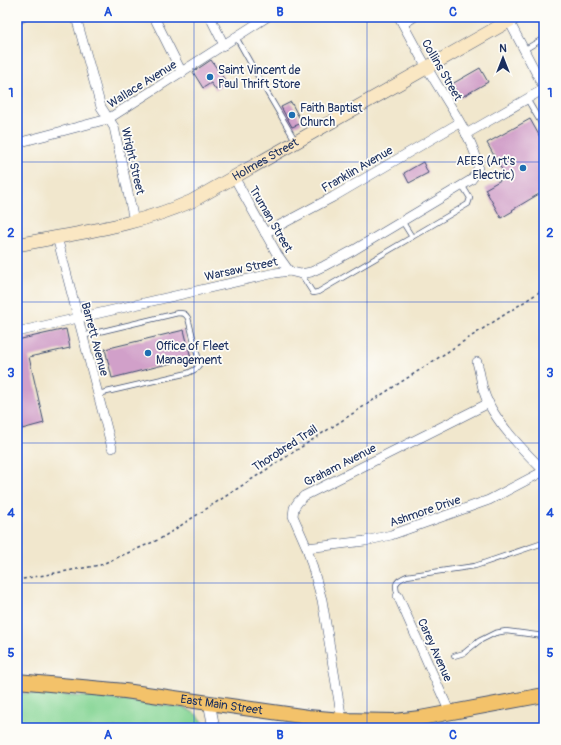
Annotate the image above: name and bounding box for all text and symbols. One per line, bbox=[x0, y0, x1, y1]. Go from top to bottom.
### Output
text: A bbox=[104, 4, 113, 20]
text: B bbox=[276, 4, 284, 20]
text: C bbox=[449, 4, 457, 20]
street label: Collins Street bbox=[418, 37, 465, 104]
north arrow bbox=[483, 38, 523, 78]
text: N bbox=[499, 42, 507, 55]
street label: Wallace Avenue bbox=[105, 57, 180, 112]
place label: Saint Vincent de Paul Thrift Store bbox=[218, 63, 301, 92]
marker: Saint Vincent de Paul Thrift Store bbox=[205, 72, 215, 82]
text: 1 bbox=[8, 85, 14, 101]
text: 1 bbox=[547, 85, 553, 101]
place label: Faith Baptist Church bbox=[300, 101, 363, 130]
marker: Faith Baptist Church bbox=[287, 110, 297, 120]
street label: Wright Street bbox=[118, 126, 148, 196]
street label: Holmes Street bbox=[229, 135, 301, 185]
street label: Franklin Avenue bbox=[319, 143, 396, 196]
place label: AEES (Art's Electric) bbox=[456, 154, 516, 183]
marker: AEES (Art's Electric) bbox=[518, 163, 528, 173]
street label: Truman Street bbox=[246, 183, 296, 255]
text: 2 bbox=[7, 225, 15, 241]
text: 2 bbox=[546, 225, 554, 241]
street label: Warsaw Street bbox=[203, 254, 279, 285]
street label: Barrett Avenue bbox=[77, 301, 112, 378]
place label: Office of Fleet Management bbox=[156, 339, 229, 368]
marker: Office of Fleet Management bbox=[143, 348, 153, 358]
text: 3 bbox=[7, 365, 15, 381]
text: 3 bbox=[546, 365, 554, 381]
street label: Thorobred Trail bbox=[250, 422, 321, 475]
street label: Graham Avenue bbox=[302, 441, 379, 490]
street label: Ashmore Drive bbox=[388, 492, 463, 531]
text: 4 bbox=[7, 505, 15, 521]
text: 4 bbox=[546, 505, 554, 521]
street label: Carey Avenue bbox=[414, 616, 455, 684]
text: 5 bbox=[7, 645, 15, 661]
text: 5 bbox=[546, 645, 554, 661]
street label: East Main Street bbox=[179, 692, 264, 718]
text: A bbox=[104, 727, 113, 743]
text: B bbox=[276, 727, 284, 743]
text: C bbox=[449, 727, 457, 743]

